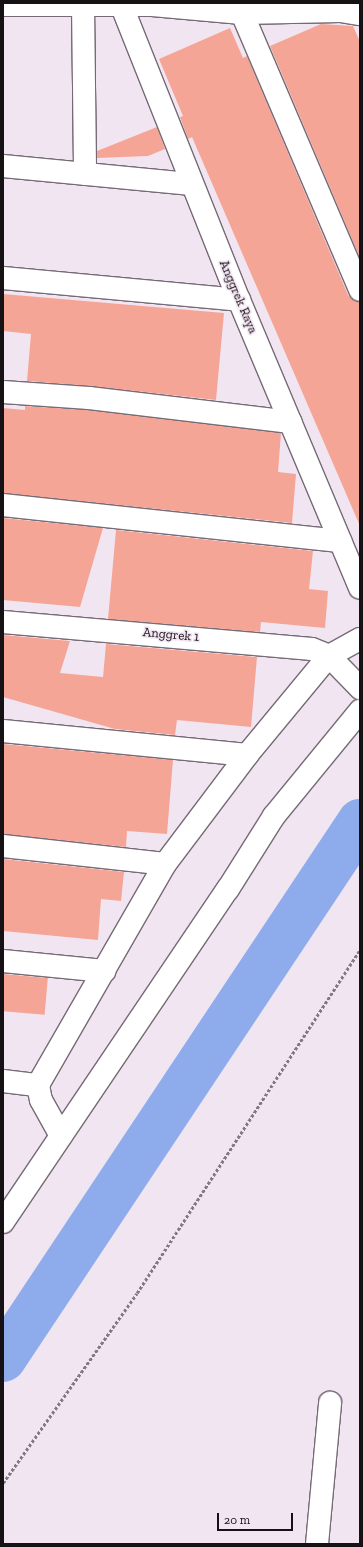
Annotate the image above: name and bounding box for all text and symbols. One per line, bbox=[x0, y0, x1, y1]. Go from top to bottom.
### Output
street label: Anggrek Raya bbox=[216, 258, 260, 336]
street label: Anggrek 1 bbox=[142, 625, 200, 645]
scale bar bbox=[219, 1505, 295, 1531]
text: 20 m bbox=[224, 1513, 250, 1527]

